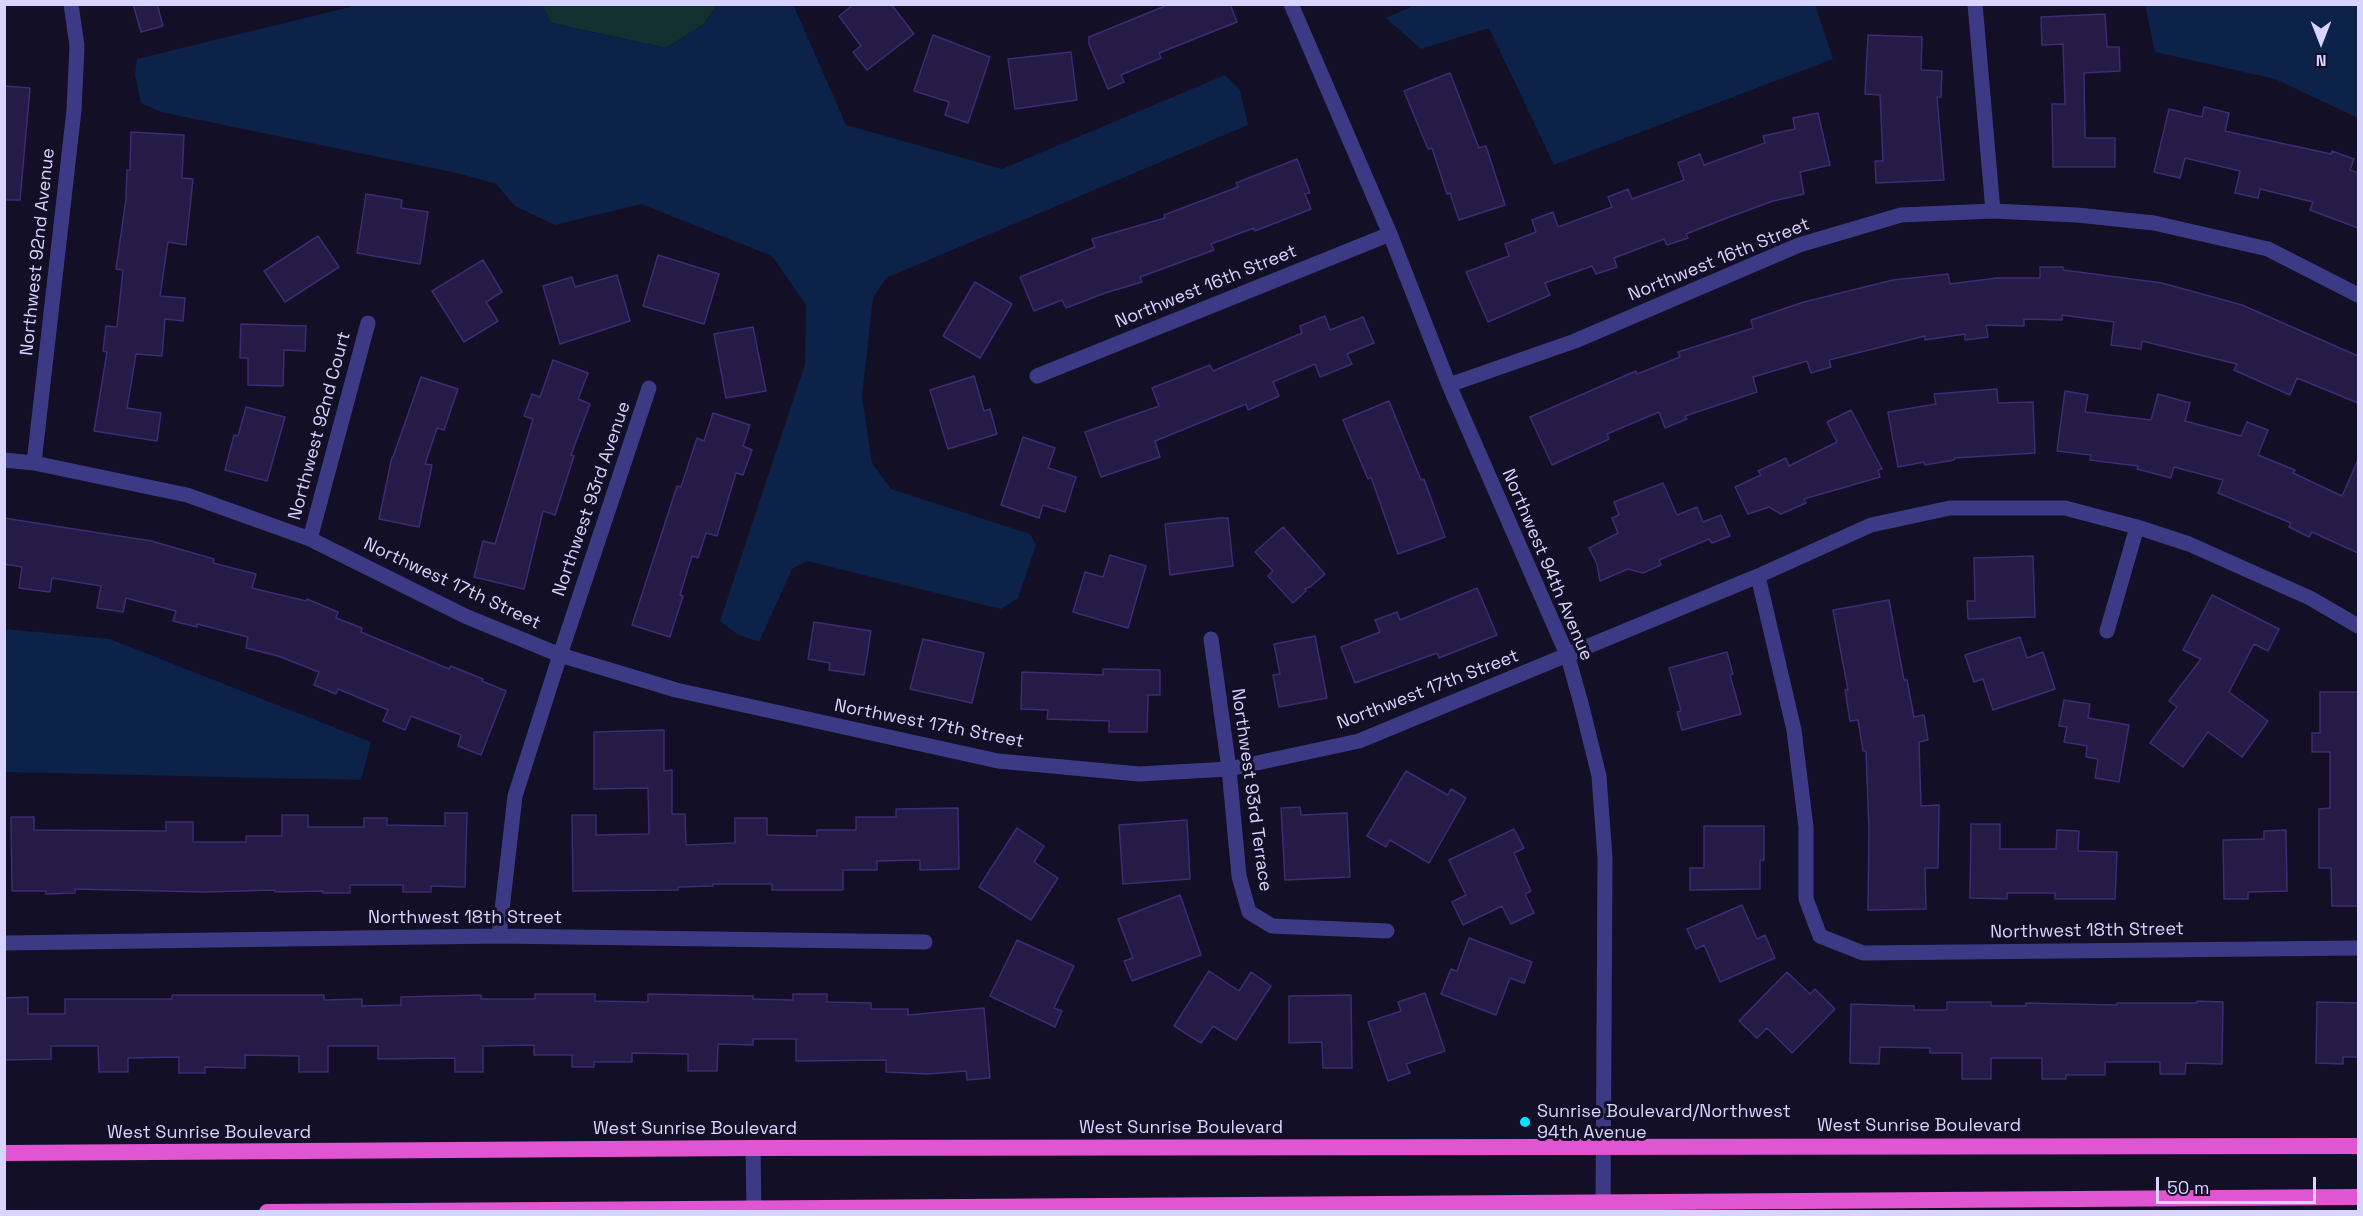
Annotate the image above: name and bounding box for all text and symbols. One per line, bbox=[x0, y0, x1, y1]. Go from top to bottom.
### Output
north arrow bbox=[2291, 12, 2351, 72]
text: N bbox=[2316, 50, 2326, 71]
street label: Northwest 92nd Avenue bbox=[16, 147, 60, 357]
street label: Northwest 16th Street bbox=[1625, 214, 1813, 306]
street label: Northwest 16th Street bbox=[1112, 241, 1300, 333]
street label: Northwest 92nd Court bbox=[284, 329, 356, 523]
street label: Northwest 93rd Avenue bbox=[549, 399, 635, 599]
street label: Northwest 94th Avenue bbox=[1497, 466, 1597, 664]
street label: Northwest 17th Street bbox=[360, 533, 544, 635]
street label: Northwest 17th Street bbox=[1334, 645, 1522, 735]
street label: Northwest 93rd Terrace bbox=[1226, 687, 1276, 893]
street label: Northwest 17th Street bbox=[832, 695, 1026, 753]
street label: Northwest 18th Street bbox=[368, 907, 562, 929]
street label: Northwest 18th Street bbox=[1990, 919, 2184, 943]
place label: Sunrise Boulevard/Northwest 94th Avenue bbox=[1537, 1101, 1791, 1144]
marker: Sunrise Boulevard/Northwest 94th Avenue bbox=[1518, 1115, 1532, 1129]
street label: West Sunrise Boulevard bbox=[1817, 1115, 2021, 1137]
street label: West Sunrise Boulevard bbox=[1079, 1117, 1283, 1139]
street label: West Sunrise Boulevard bbox=[593, 1118, 797, 1140]
street label: West Sunrise Boulevard bbox=[107, 1122, 311, 1144]
scale bar bbox=[2159, 1165, 2320, 1203]
text: 50 m bbox=[2167, 1176, 2209, 1199]

